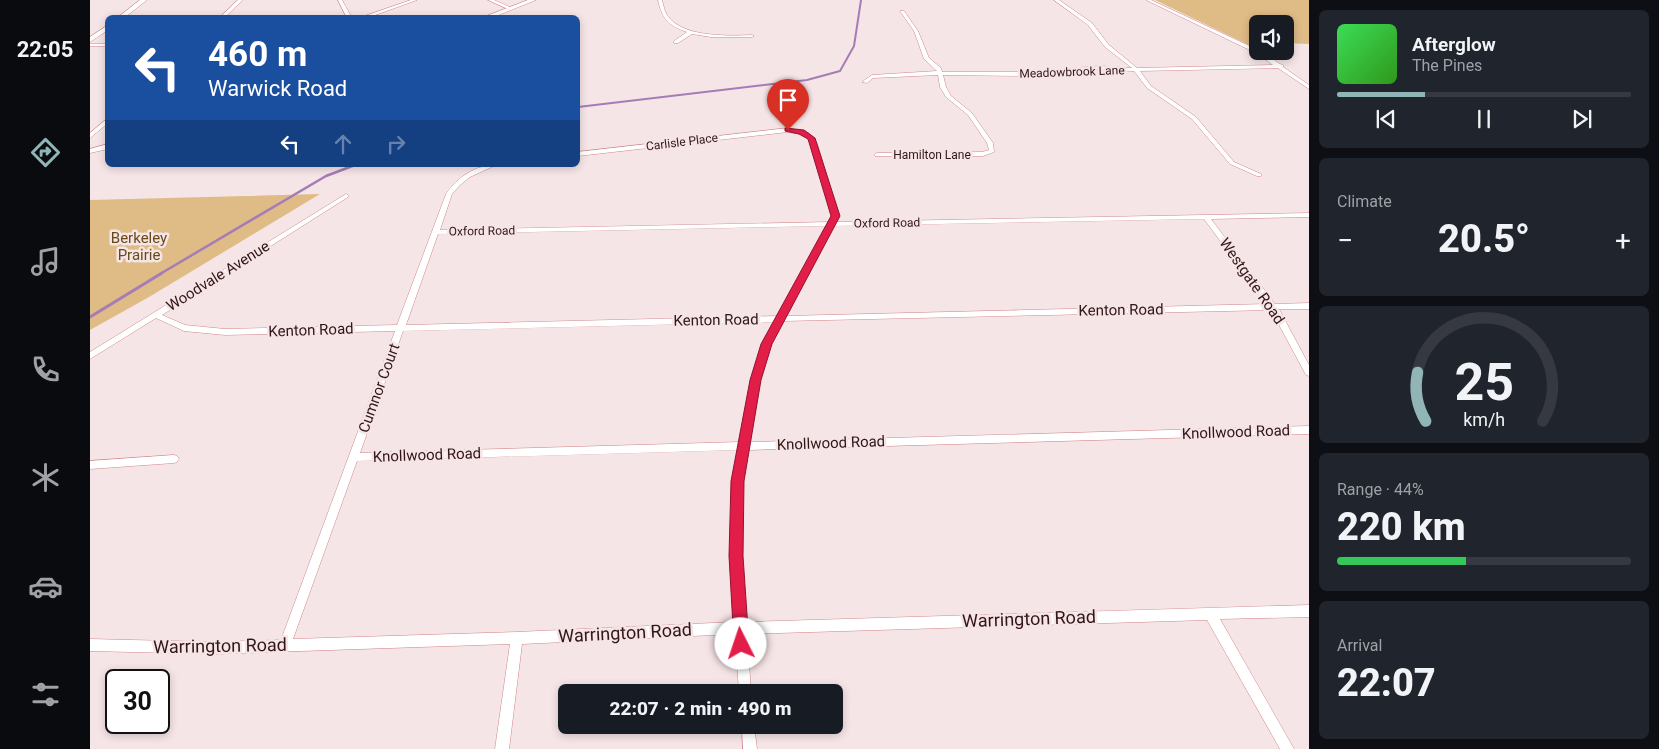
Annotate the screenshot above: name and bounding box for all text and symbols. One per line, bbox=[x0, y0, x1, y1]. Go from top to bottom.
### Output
map controls bbox=[1249, 15, 1294, 60]
button: sound bbox=[1249, 15, 1294, 60]
text: Afterglow bbox=[1412, 33, 1496, 56]
text: 460 m bbox=[208, 34, 307, 75]
icon: left bbox=[125, 35, 190, 100]
text: 22:05 bbox=[17, 37, 73, 62]
text: The Pines bbox=[1412, 56, 1482, 75]
street label: Meadowbrook Lane bbox=[1019, 63, 1125, 81]
text: Warwick Road bbox=[208, 76, 347, 101]
pin bbox=[767, 79, 809, 130]
icon: arrive bbox=[774, 86, 802, 114]
icon: previous bbox=[1372, 105, 1400, 133]
icon: pause bbox=[1470, 105, 1498, 133]
icon: next bbox=[1568, 105, 1596, 133]
icon: left bbox=[276, 130, 304, 158]
icon: ahead bbox=[329, 130, 357, 158]
icon: right bbox=[382, 130, 410, 158]
street label: Carlisle Place bbox=[645, 131, 719, 153]
icon: directions bbox=[28, 135, 63, 170]
street label: Hamilton Lane bbox=[893, 148, 971, 162]
text: Climate bbox=[1337, 192, 1392, 211]
street label: Oxford Road bbox=[854, 215, 920, 231]
text: 20.5° bbox=[1438, 217, 1530, 261]
street label: Oxford Road bbox=[449, 223, 515, 239]
text: − bbox=[1337, 224, 1353, 257]
text: + bbox=[1615, 224, 1631, 257]
park label: Berkeley Prairie bbox=[111, 229, 167, 264]
street label: Westgate Road bbox=[1216, 234, 1288, 328]
street label: Woodvale Avenue bbox=[163, 237, 273, 315]
icon: music bbox=[28, 244, 63, 279]
street label: Kenton Road bbox=[1078, 300, 1164, 320]
street label: Kenton Road bbox=[673, 310, 759, 330]
street label: Kenton Road bbox=[268, 320, 354, 340]
street label: Cumnor Court bbox=[355, 341, 404, 435]
icon: phone bbox=[28, 352, 63, 387]
text: 25 bbox=[1454, 352, 1514, 413]
text: km/h bbox=[1463, 409, 1505, 430]
street label: Knollwood Road bbox=[1182, 421, 1290, 443]
street label: Knollwood Road bbox=[777, 432, 885, 454]
street label: Knollwood Road bbox=[373, 444, 481, 466]
icon: climate bbox=[28, 460, 63, 495]
text: Range · 44% bbox=[1337, 480, 1424, 499]
text: 220 km bbox=[1337, 505, 1466, 549]
icon: car bbox=[28, 569, 63, 604]
street label: Warrington Road bbox=[962, 606, 1096, 631]
position arrow bbox=[714, 617, 766, 669]
street label: Warrington Road bbox=[558, 619, 692, 646]
street label: Warrington Road bbox=[153, 634, 287, 657]
text: Arrival bbox=[1337, 636, 1382, 655]
text: 22:07 bbox=[1337, 661, 1436, 705]
speed limit sign: 30 bbox=[105, 669, 170, 734]
icon: filters bbox=[28, 677, 63, 712]
text: 22:07 · 2 min · 490 m bbox=[609, 697, 792, 720]

